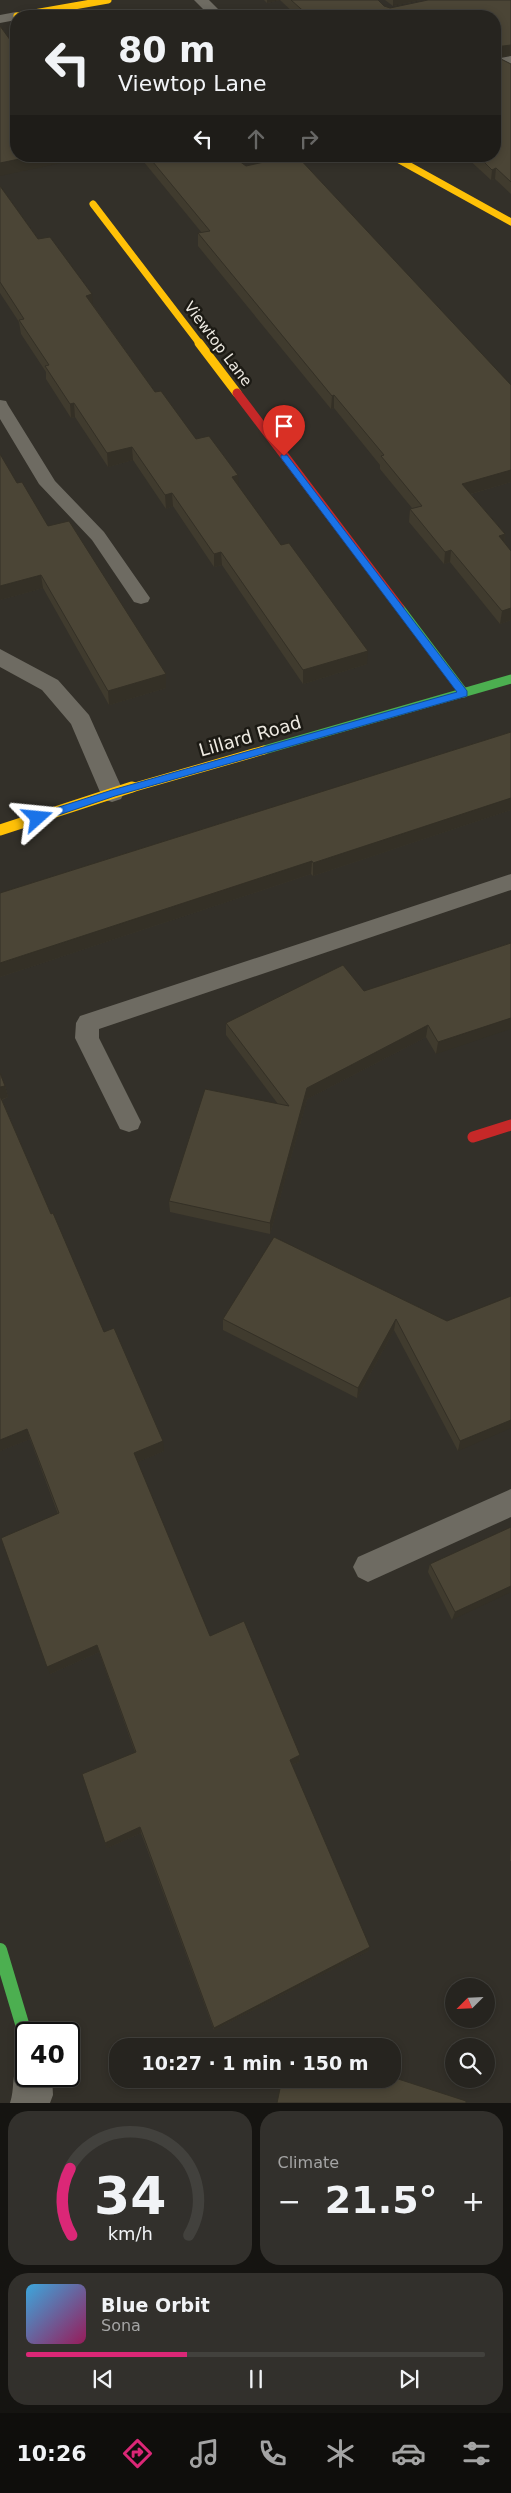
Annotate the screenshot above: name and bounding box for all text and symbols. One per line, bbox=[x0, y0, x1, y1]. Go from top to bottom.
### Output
icon: left bbox=[35, 30, 100, 95]
text: 80 m bbox=[118, 30, 215, 70]
text: Viewtop Lane bbox=[118, 71, 266, 96]
icon: left bbox=[189, 125, 217, 153]
icon: ahead bbox=[242, 125, 270, 153]
icon: right bbox=[295, 125, 323, 153]
street label: Viewtop Lane bbox=[180, 298, 256, 390]
pin bbox=[263, 405, 305, 456]
icon: arrive bbox=[270, 412, 298, 440]
street label: Lillard Road bbox=[196, 711, 304, 761]
position arrow bbox=[11, 791, 63, 843]
north arrow bbox=[445, 1978, 495, 2028]
map controls bbox=[445, 1978, 495, 2088]
speed limit sign: 40 bbox=[15, 2022, 80, 2087]
button: search bbox=[445, 2038, 495, 2088]
text: 10:27 · 1 min · 150 m bbox=[141, 2052, 369, 2074]
text: Climate bbox=[278, 2153, 339, 2172]
text: 34 bbox=[94, 2166, 166, 2226]
text: 21.5° bbox=[325, 2178, 438, 2222]
text: − bbox=[278, 2185, 301, 2218]
text: + bbox=[462, 2185, 485, 2218]
text: km/h bbox=[107, 2223, 152, 2244]
text: Blue Orbit bbox=[101, 2294, 210, 2316]
text: Sona bbox=[101, 2316, 141, 2335]
icon: previous bbox=[89, 2365, 117, 2393]
icon: pause bbox=[242, 2365, 270, 2393]
icon: next bbox=[395, 2365, 423, 2393]
icon: directions bbox=[120, 2436, 155, 2471]
icon: music bbox=[187, 2436, 222, 2471]
icon: phone bbox=[255, 2436, 290, 2471]
icon: climate bbox=[323, 2436, 358, 2471]
icon: car bbox=[391, 2436, 426, 2471]
icon: filters bbox=[459, 2436, 494, 2471]
text: 10:26 bbox=[16, 2441, 87, 2466]

